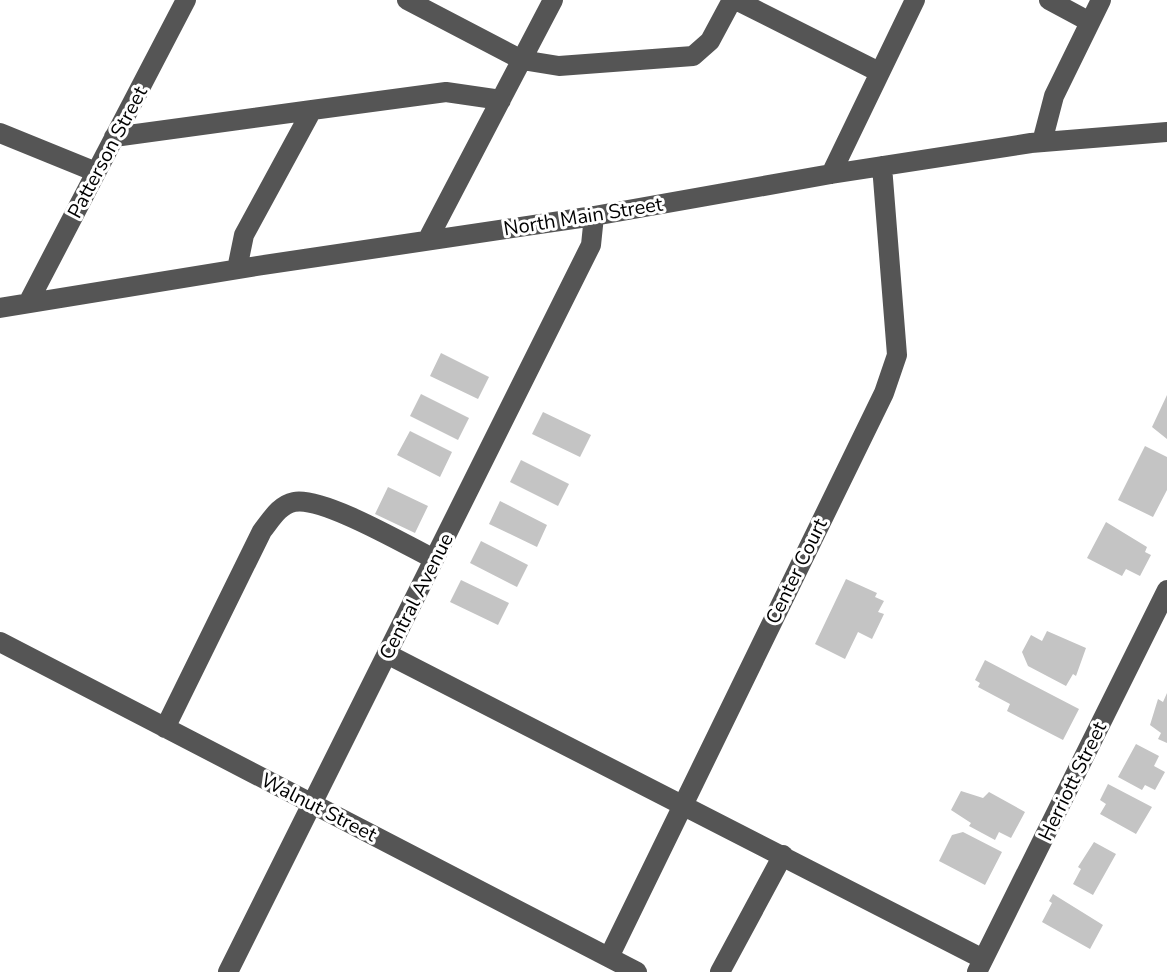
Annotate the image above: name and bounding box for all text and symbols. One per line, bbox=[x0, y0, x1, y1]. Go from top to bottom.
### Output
street label: Patterson Street bbox=[61, 81, 154, 223]
street label: North Main Street bbox=[502, 190, 665, 242]
street label: Center Court bbox=[759, 513, 834, 629]
street label: Central Avenue bbox=[373, 528, 460, 664]
street label: Herriott Street bbox=[1032, 716, 1113, 845]
street label: Walnut Street bbox=[256, 767, 382, 849]

